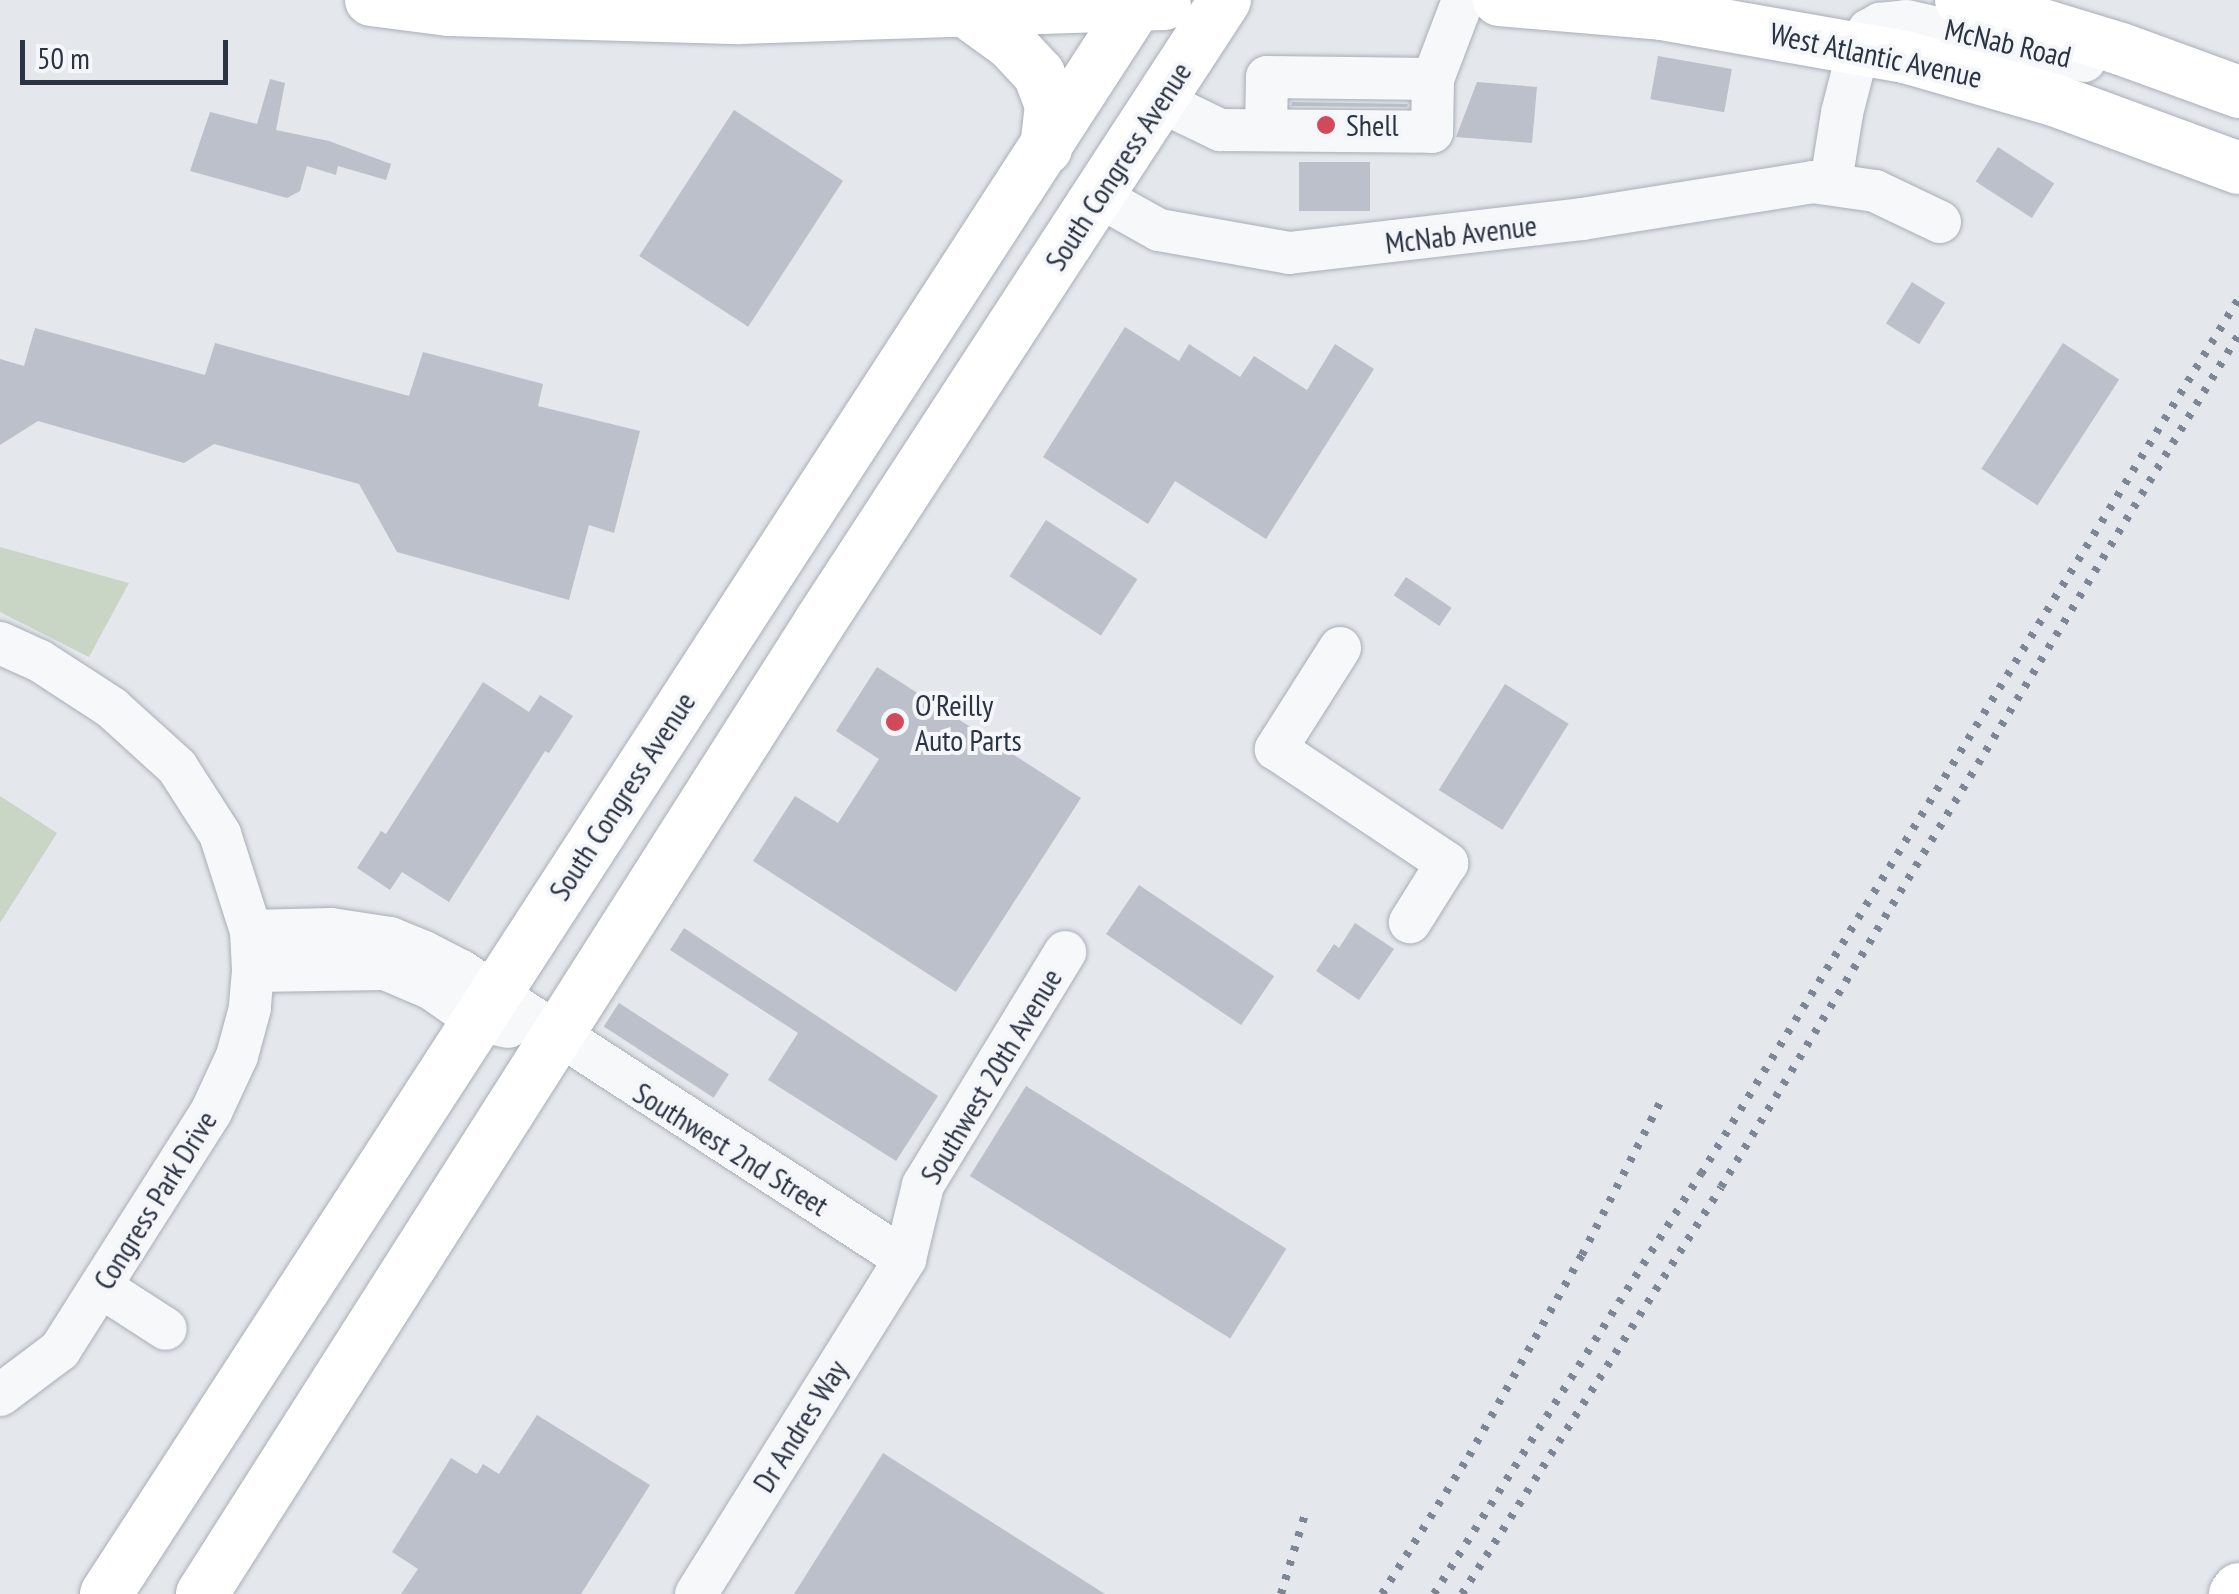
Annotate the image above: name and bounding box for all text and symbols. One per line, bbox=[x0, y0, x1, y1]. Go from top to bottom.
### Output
street label: McNab Road bbox=[1941, 11, 2075, 75]
street label: West Atlantic Avenue bbox=[1766, 15, 1986, 95]
scale bar bbox=[25, 20, 232, 82]
text: 50 m bbox=[37, 38, 90, 77]
street label: South Congress Avenue bbox=[1037, 55, 1199, 277]
place label: Shell bbox=[1346, 107, 1398, 143]
marker: Shell bbox=[1315, 114, 1337, 136]
street label: McNab Avenue bbox=[1383, 207, 1539, 261]
street label: South Congress Avenue bbox=[541, 685, 703, 907]
place label: O'Reilly Auto Parts bbox=[915, 687, 1022, 758]
marker: O'Reilly Auto Parts bbox=[884, 711, 906, 733]
street label: Southwest 20th Avenue bbox=[912, 962, 1070, 1190]
street label: Southwest 2nd Street bbox=[627, 1075, 835, 1223]
street label: Congress Park Drive bbox=[86, 1104, 224, 1296]
street label: Dr Andres Way bbox=[745, 1353, 855, 1499]

